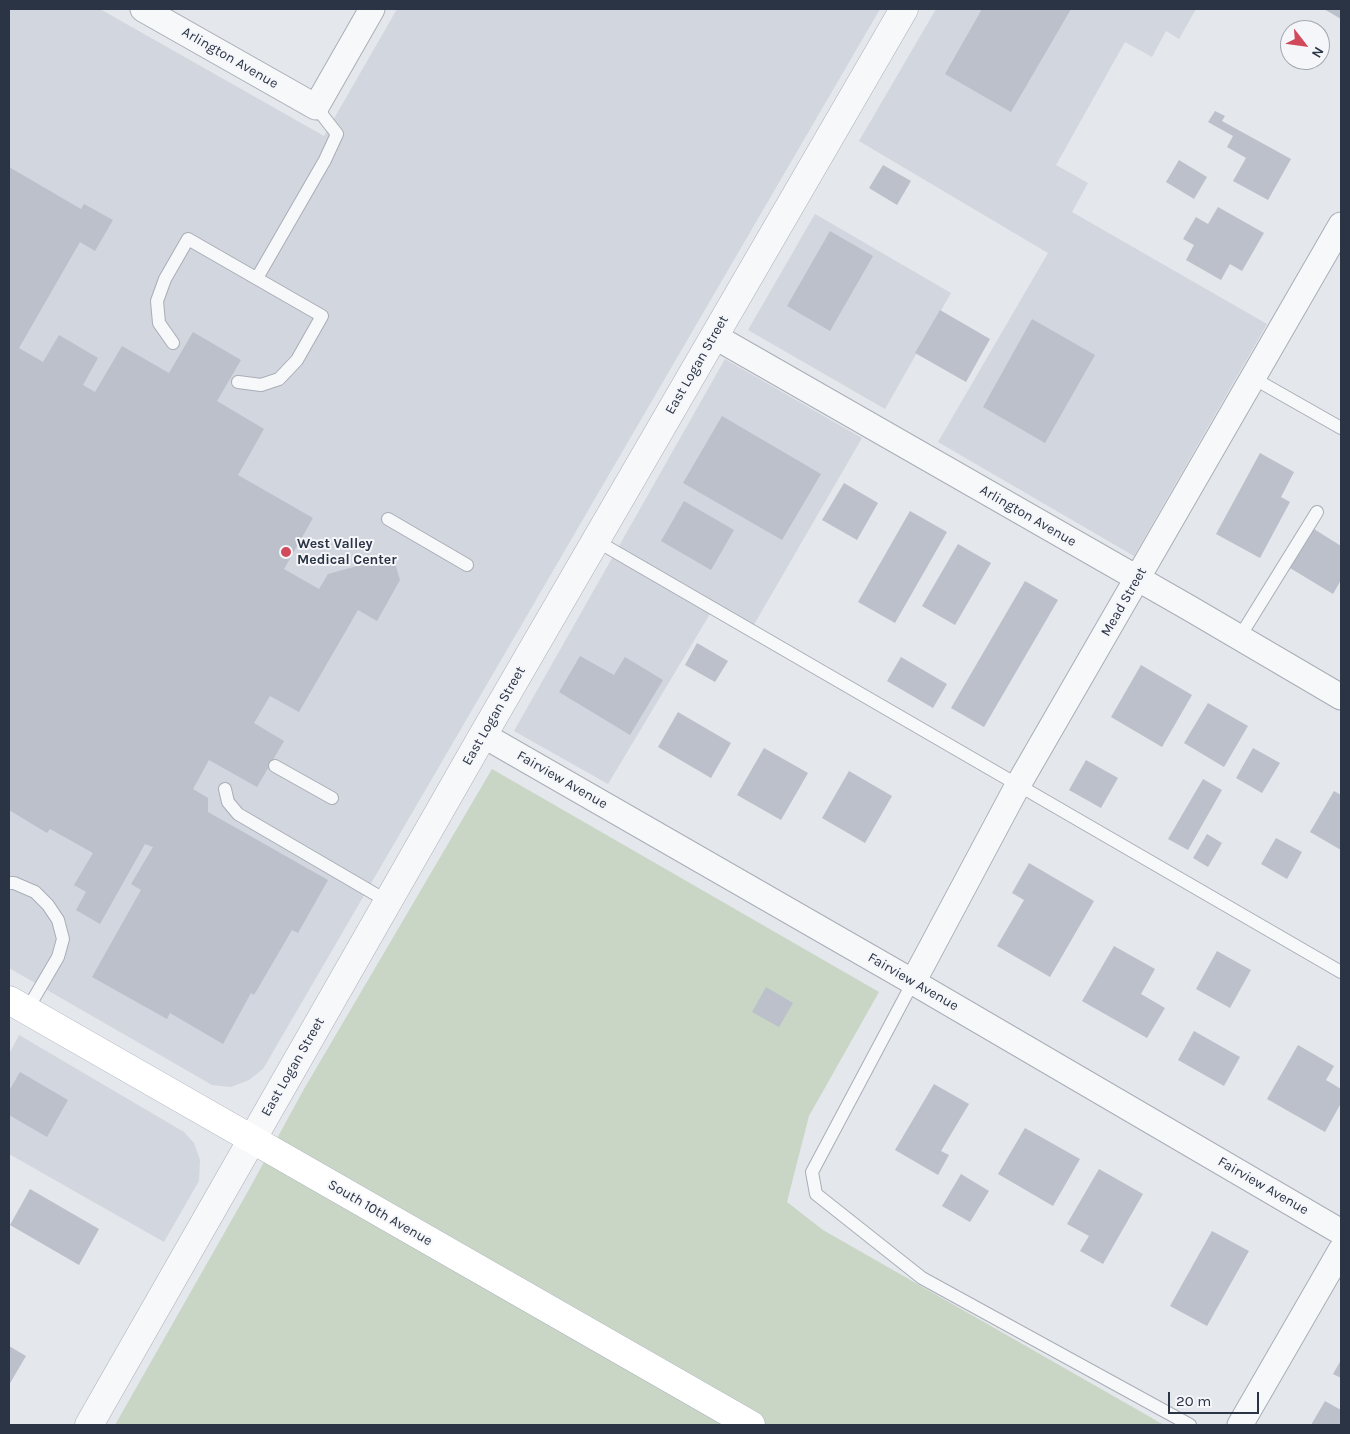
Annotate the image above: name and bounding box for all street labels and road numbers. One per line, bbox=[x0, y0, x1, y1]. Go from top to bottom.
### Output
street label: Arlington Avenue bbox=[179, 24, 281, 92]
street label: East Logan Street bbox=[662, 313, 732, 417]
street label: Arlington Avenue bbox=[977, 482, 1079, 550]
street label: Mead Street bbox=[1098, 565, 1150, 639]
street label: East Logan Street bbox=[459, 664, 529, 768]
street label: Fairview Avenue bbox=[514, 747, 610, 813]
street label: Fairview Avenue bbox=[865, 949, 961, 1015]
street label: East Logan Street bbox=[258, 1015, 328, 1119]
street label: Fairview Avenue bbox=[1215, 1153, 1311, 1219]
street label: South 10th Avenue bbox=[325, 1176, 435, 1250]

